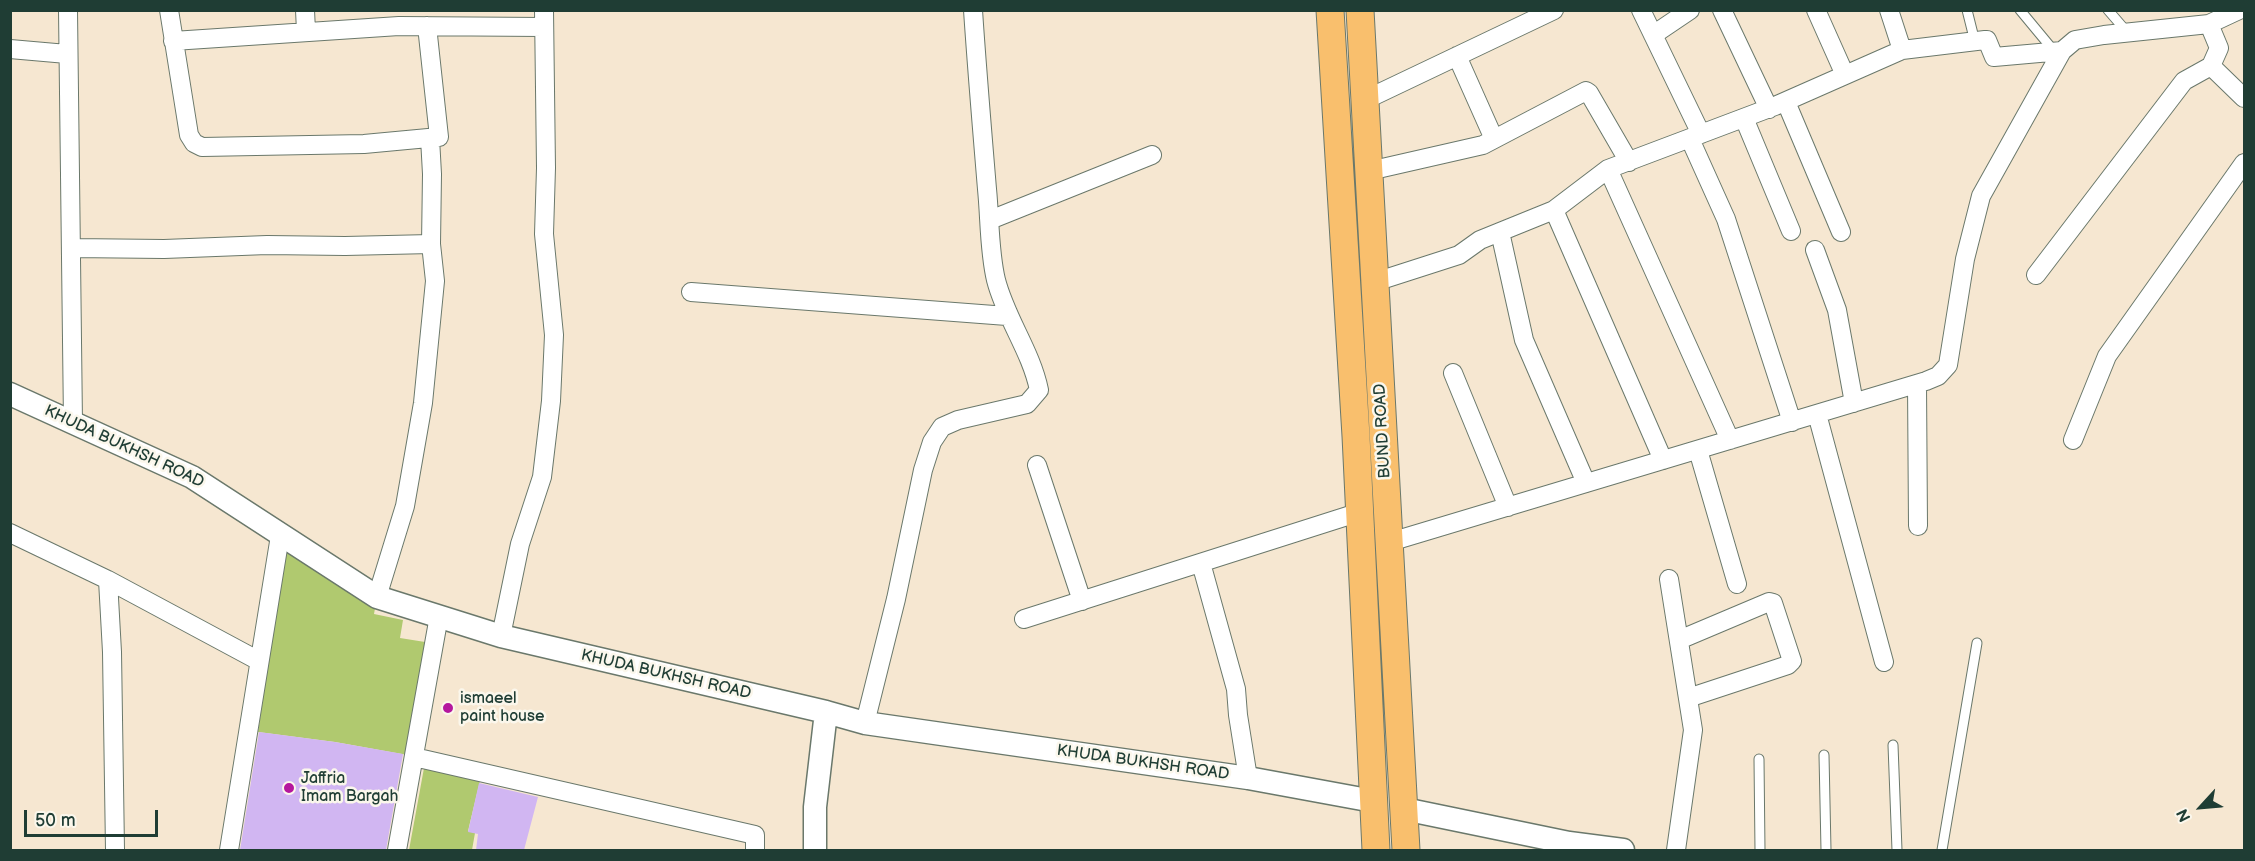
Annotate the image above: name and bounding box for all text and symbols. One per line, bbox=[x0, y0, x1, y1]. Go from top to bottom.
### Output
street label: BUND ROAD bbox=[1371, 383, 1395, 479]
street label: KHUDA BUKHSH ROAD bbox=[41, 402, 207, 492]
street label: KHUDA BUKHSH ROAD bbox=[579, 646, 753, 704]
place label: ismaeel paint house bbox=[460, 689, 544, 727]
marker: ismaeel paint house bbox=[441, 701, 455, 715]
street label: KHUDA BUKHSH ROAD bbox=[1056, 741, 1230, 785]
place label: Jaffria Imam Bargah bbox=[301, 769, 398, 807]
north arrow bbox=[2171, 777, 2231, 837]
marker: Jaffria Imam Bargah bbox=[282, 781, 296, 795]
scale bar bbox=[27, 798, 160, 836]
text: N bbox=[2173, 806, 2196, 825]
text: 50 m bbox=[35, 810, 76, 831]

